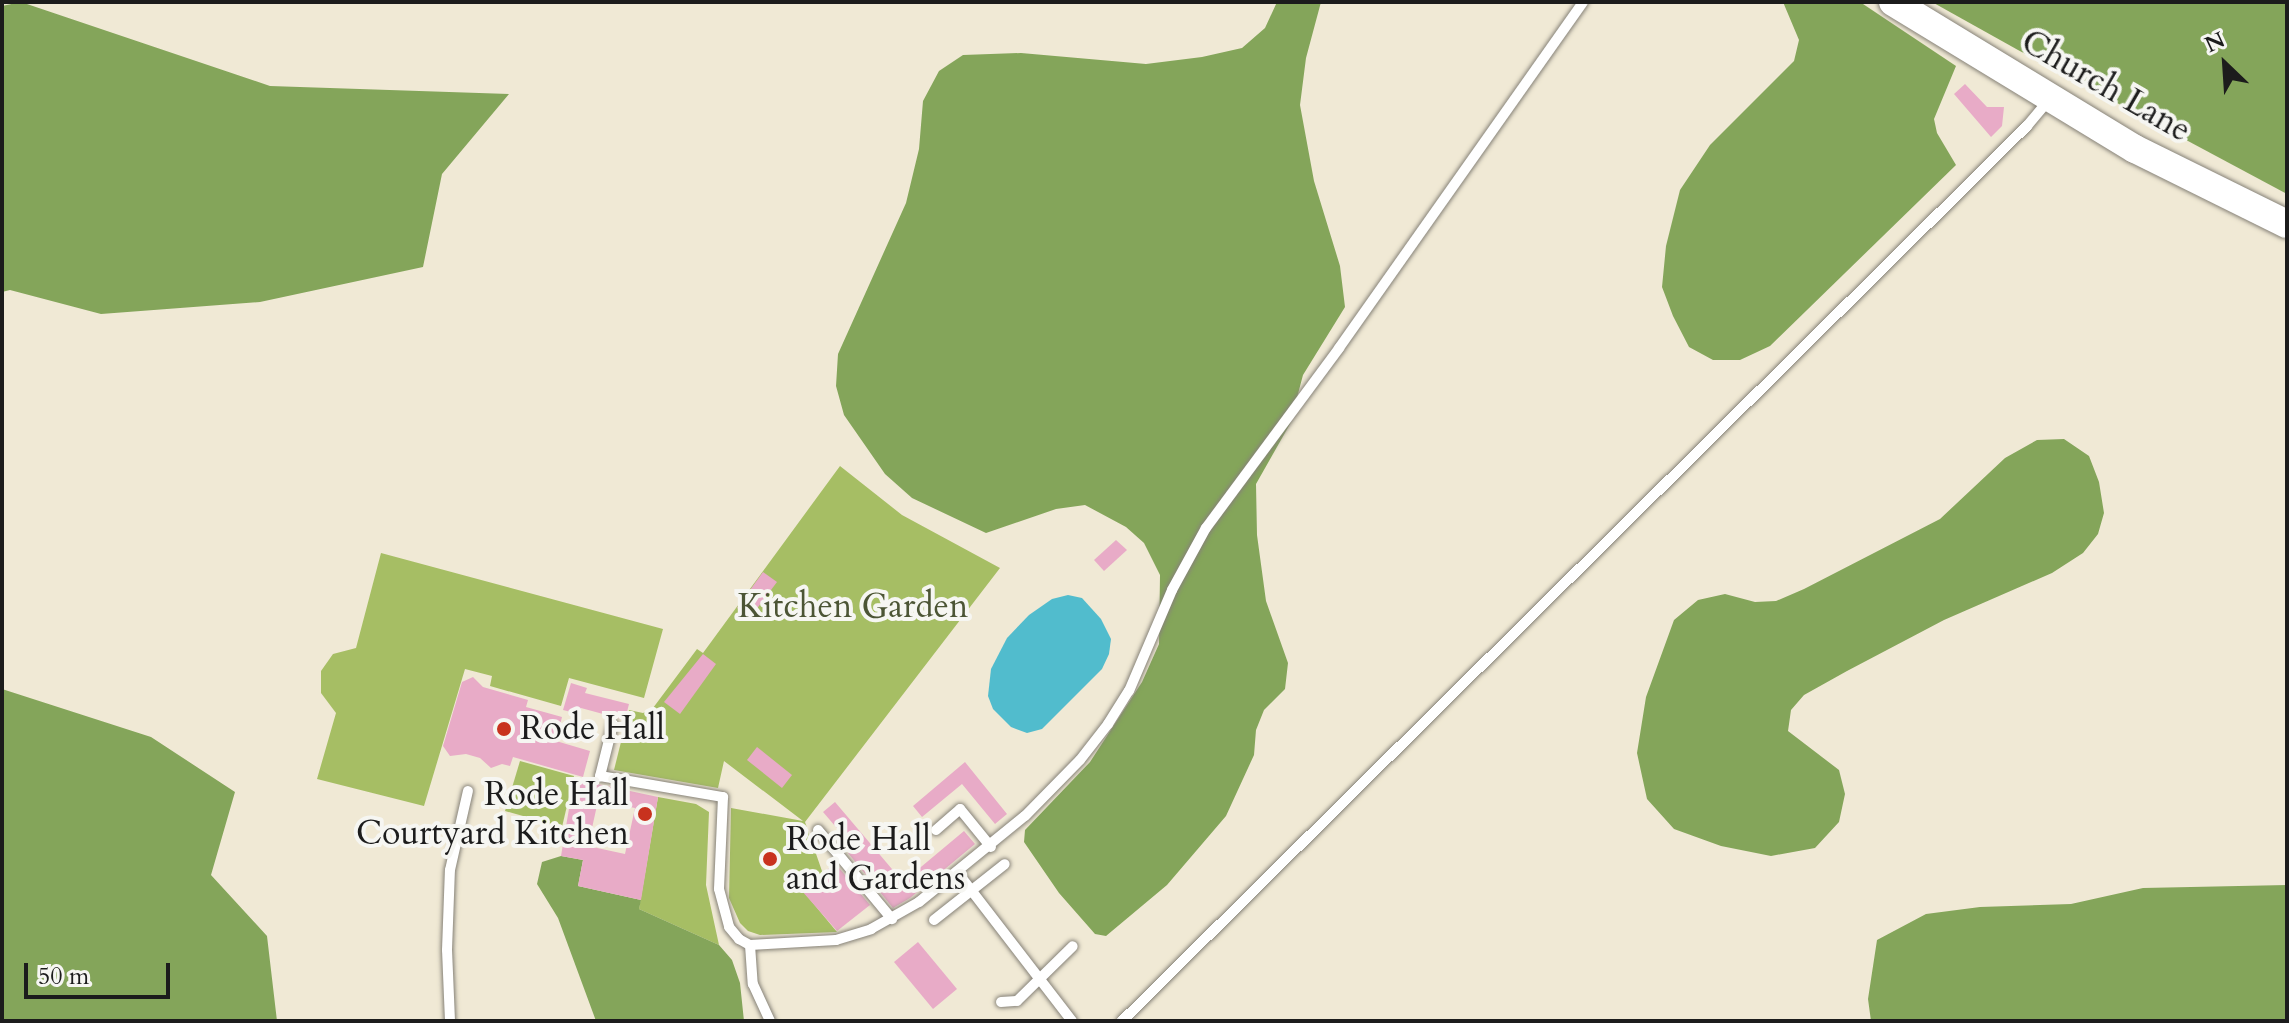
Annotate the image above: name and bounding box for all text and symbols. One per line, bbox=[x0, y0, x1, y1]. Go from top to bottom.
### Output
street label: Church Lane bbox=[2014, 21, 2198, 151]
north arrow bbox=[2185, 24, 2265, 104]
text: N bbox=[2200, 25, 2230, 60]
park label: Kitchen Garden bbox=[738, 587, 968, 627]
place label: Rode Hall bbox=[520, 709, 665, 749]
marker: Rode Hall bbox=[495, 720, 513, 738]
place label: Rode Hall Courtyard Kitchen bbox=[356, 774, 629, 854]
marker: Rode Hall Courtyard Kitchen bbox=[636, 805, 654, 823]
place label: Rode Hall and Gardens bbox=[786, 819, 965, 898]
marker: Rode Hall and Gardens bbox=[761, 850, 779, 868]
scale bar bbox=[28, 947, 174, 997]
text: 50 m bbox=[38, 960, 89, 993]

